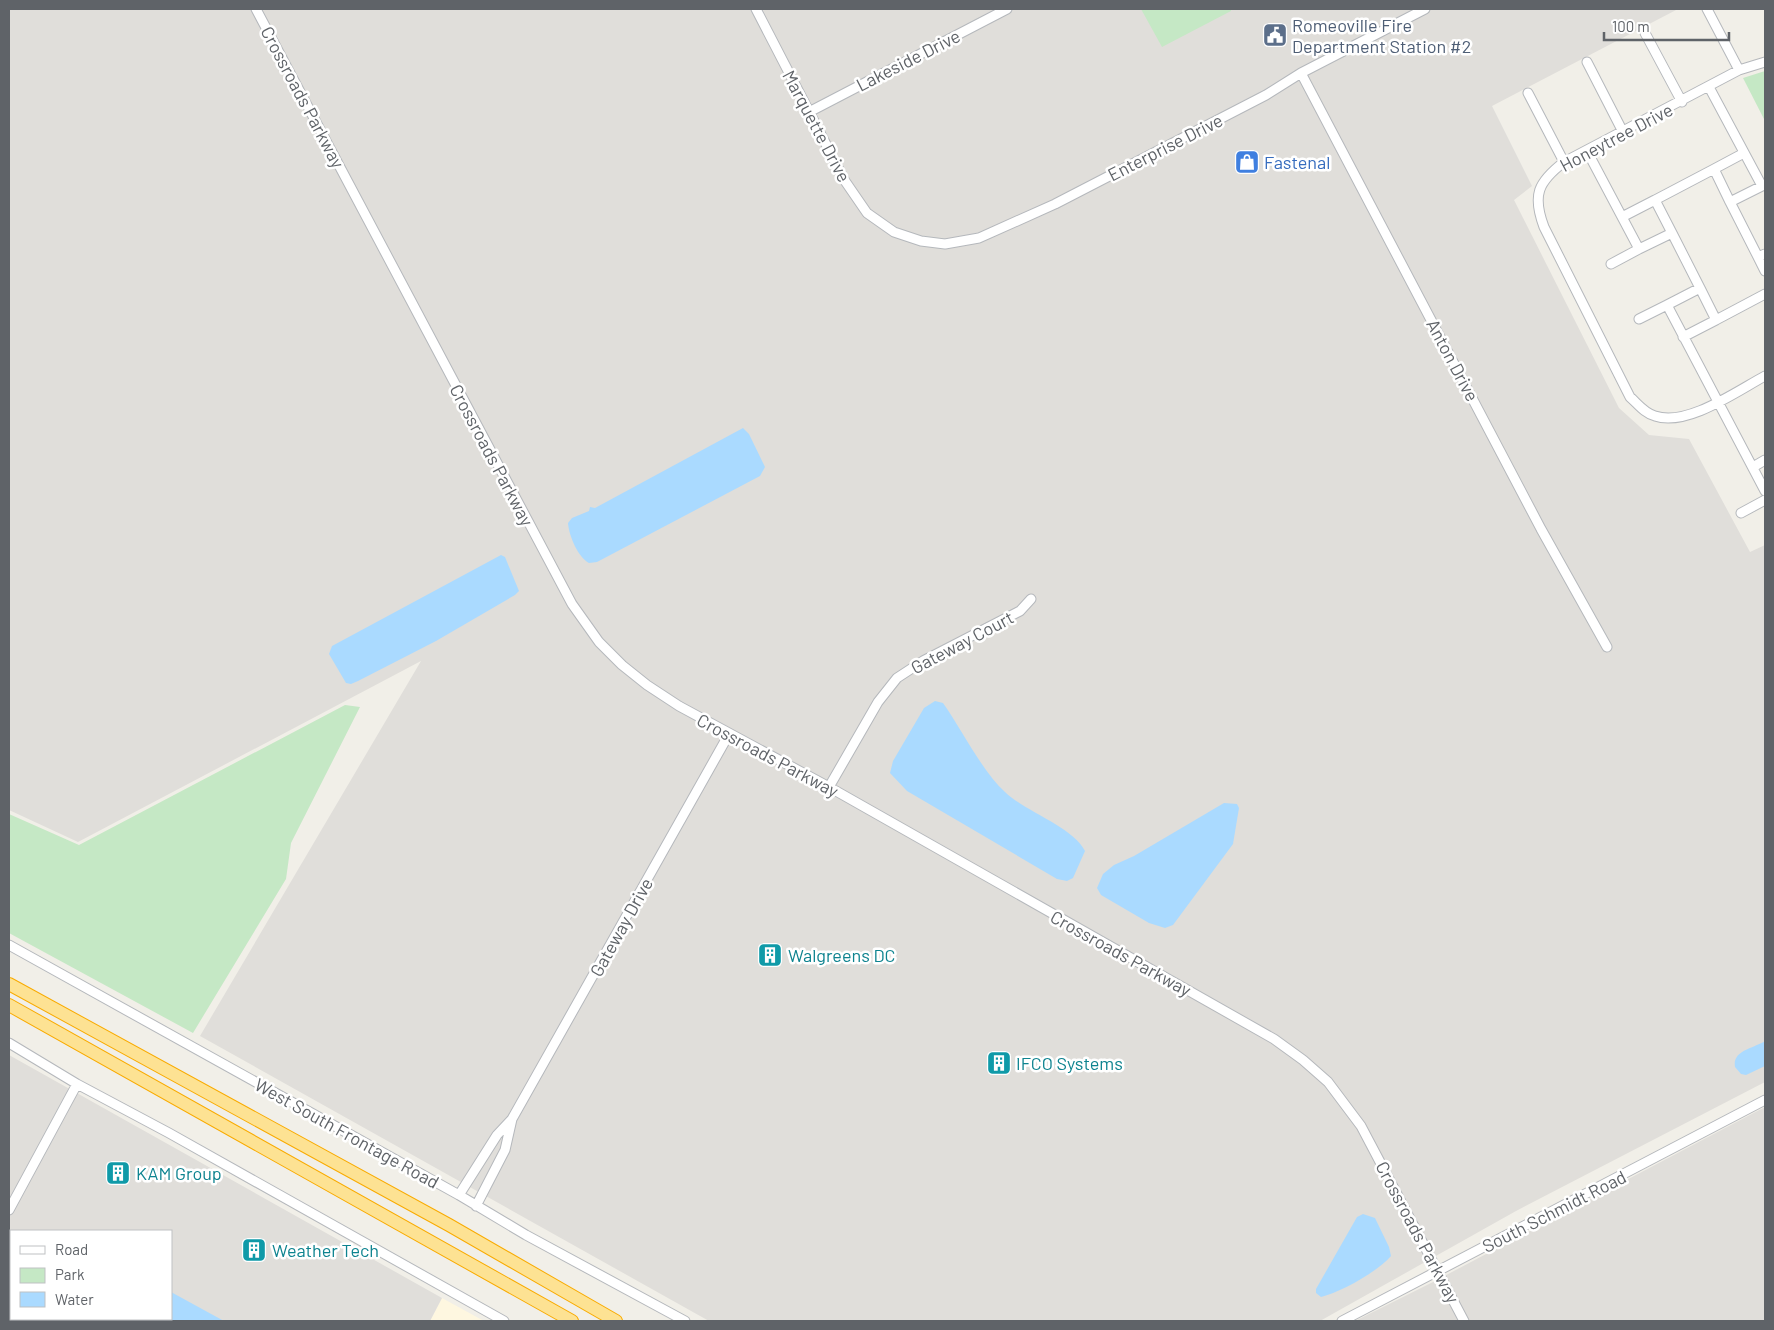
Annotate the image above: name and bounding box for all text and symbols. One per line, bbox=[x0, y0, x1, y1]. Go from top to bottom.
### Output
scale bar bbox=[1604, 10, 1729, 42]
place label: Romeoville Fire Department Station #2 bbox=[1292, 14, 1471, 57]
text: 100 m bbox=[1612, 17, 1650, 35]
street label: Crossroads Parkway bbox=[256, 22, 350, 172]
public building icon: Romeoville Fire Department Station #2 bbox=[1262, 22, 1288, 48]
street label: Lakeside Drive bbox=[852, 24, 964, 96]
street label: Marquette Drive bbox=[778, 66, 856, 186]
street label: Honeytree Drive bbox=[1556, 98, 1676, 176]
street label: Enterprise Drive bbox=[1104, 109, 1226, 185]
shop icon: Fastenal bbox=[1234, 149, 1260, 175]
place label: Fastenal bbox=[1264, 151, 1330, 173]
street label: Anton Drive bbox=[1422, 315, 1484, 405]
street label: Crossroads Parkway bbox=[445, 380, 539, 530]
street label: Gateway Court bbox=[907, 606, 1017, 678]
street label: Crossroads Parkway bbox=[693, 708, 843, 802]
street label: Gateway Drive bbox=[585, 874, 657, 980]
street label: Crossroads Parkway bbox=[1047, 905, 1195, 1001]
building icon: Walgreens DC bbox=[757, 942, 783, 968]
place label: Walgreens DC bbox=[788, 944, 896, 966]
building icon: IFCO Systems bbox=[986, 1050, 1012, 1076]
place label: IFCO Systems bbox=[1016, 1052, 1123, 1074]
street label: West South Frontage Road bbox=[251, 1073, 443, 1193]
street label: Crossroads Parkway bbox=[1371, 1157, 1465, 1307]
building icon: KAM Group bbox=[105, 1160, 131, 1186]
place label: KAM Group bbox=[136, 1162, 222, 1184]
street label: South Schmidt Road bbox=[1478, 1165, 1630, 1257]
legend bbox=[10, 1230, 172, 1320]
building icon: Weather Tech bbox=[241, 1237, 267, 1263]
place label: Weather Tech bbox=[272, 1239, 379, 1261]
text: Road bbox=[55, 1240, 88, 1258]
text: Park bbox=[55, 1265, 85, 1283]
text: Water bbox=[55, 1290, 94, 1308]

